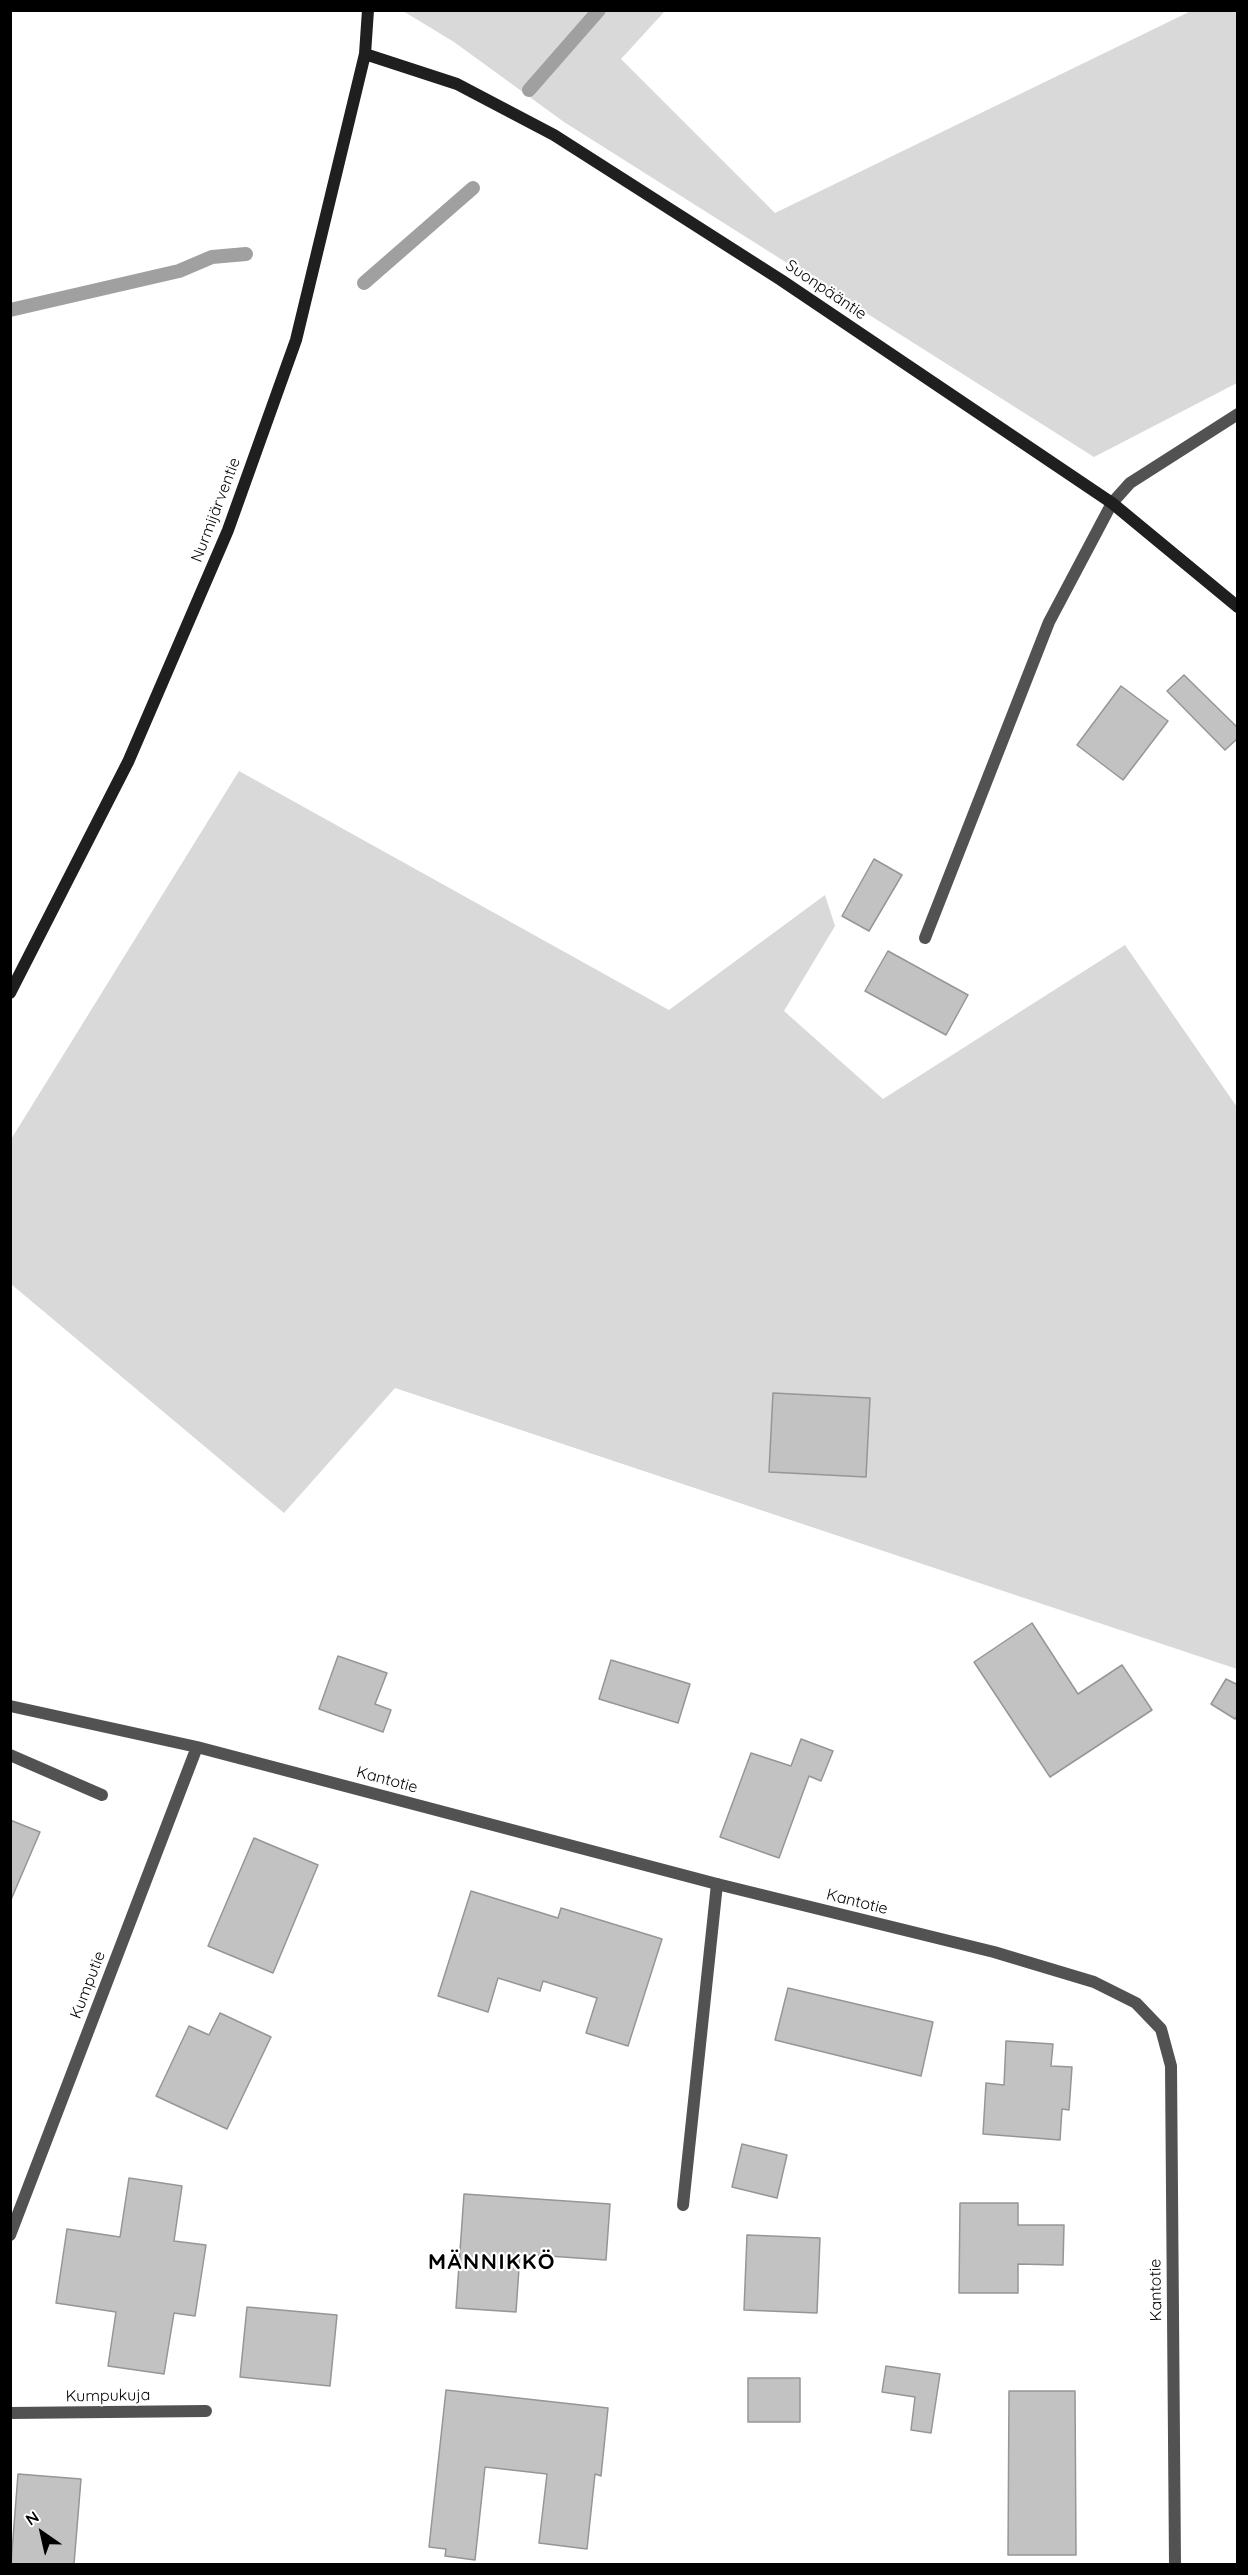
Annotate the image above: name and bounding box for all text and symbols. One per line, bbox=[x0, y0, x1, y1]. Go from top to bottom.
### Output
street label: Suonpääntie bbox=[782, 256, 870, 324]
street label: Nurmijärventie bbox=[187, 455, 245, 565]
street label: Kantotie bbox=[354, 1763, 420, 1797]
street label: Kantotie bbox=[824, 1885, 890, 1919]
street label: Kumputie bbox=[66, 1948, 110, 2022]
district label: MÄNNIKKÖ bbox=[428, 2249, 556, 2275]
street label: Kantotie bbox=[1146, 2259, 1166, 2321]
street label: Kumpukuja bbox=[65, 2386, 151, 2406]
north arrow bbox=[12, 2503, 72, 2563]
text: N bbox=[21, 2507, 42, 2530]

